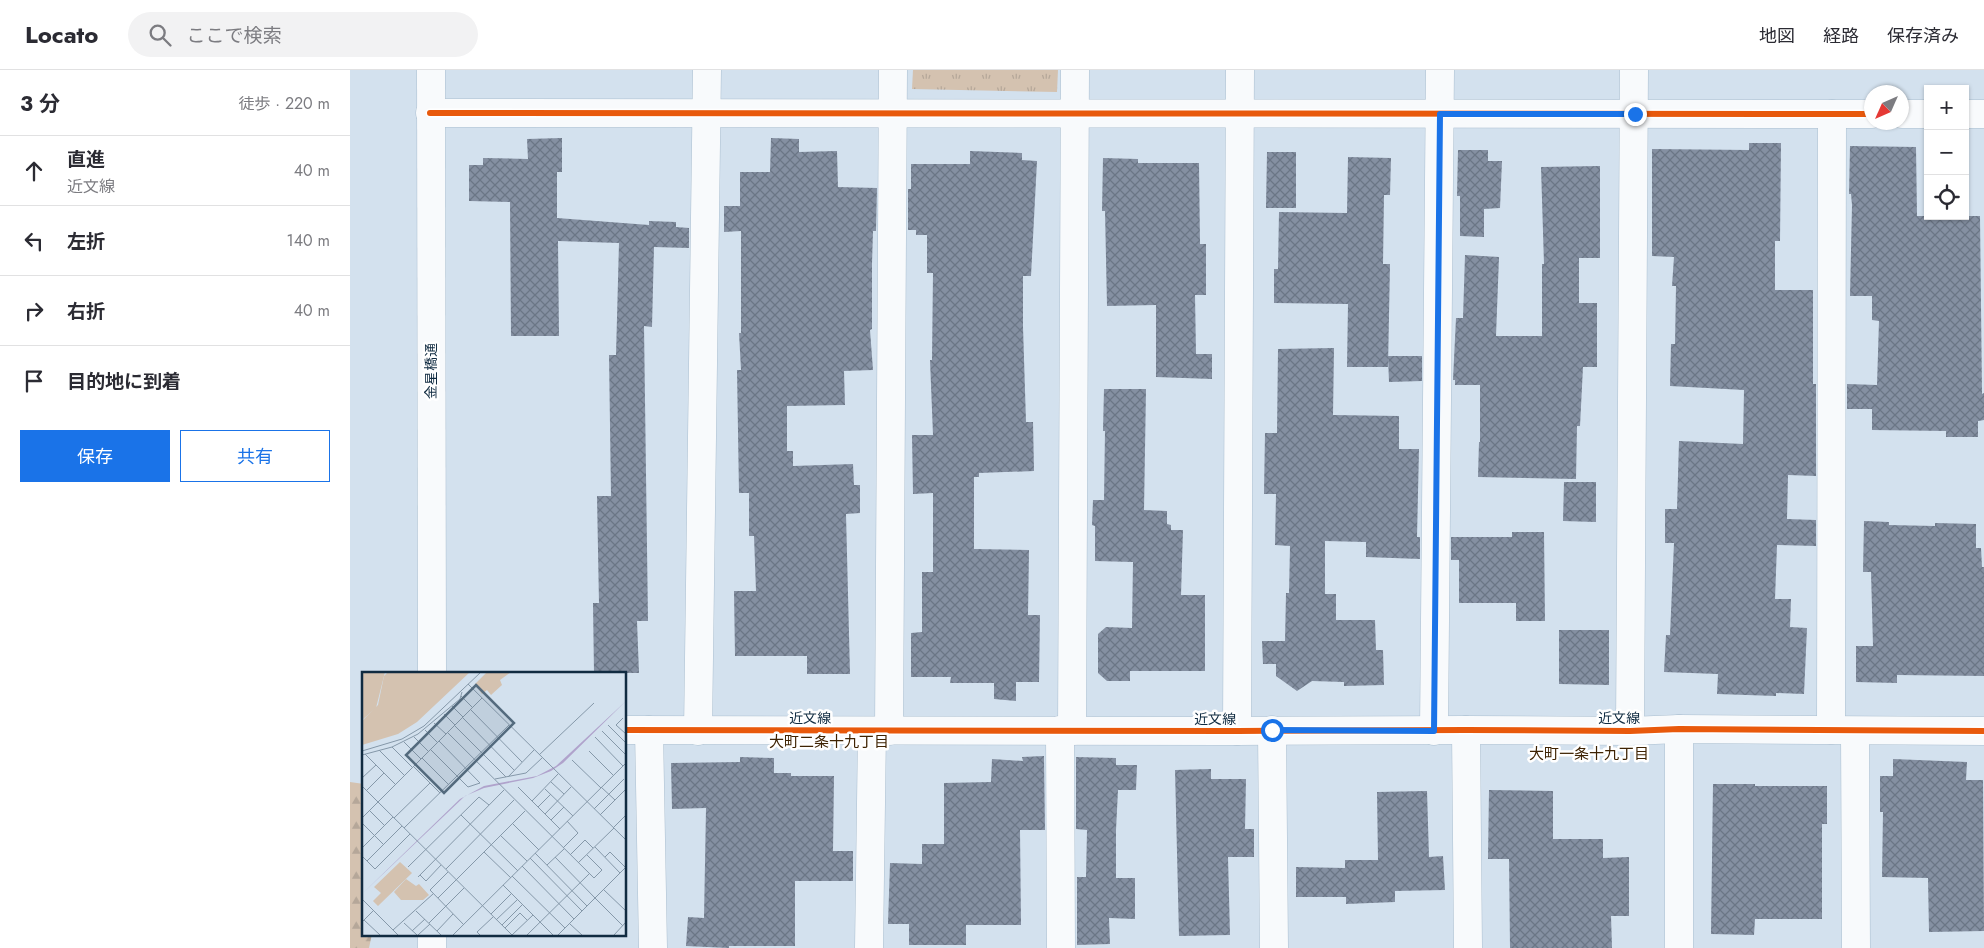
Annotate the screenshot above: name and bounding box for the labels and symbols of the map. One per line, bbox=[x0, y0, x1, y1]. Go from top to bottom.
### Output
north arrow bbox=[1864, 85, 1909, 130]
route end bbox=[1624, 103, 1647, 126]
street label: 金星橋通 bbox=[421, 343, 441, 399]
inset map bbox=[362, 672, 626, 936]
street label: 近文線 bbox=[789, 708, 831, 728]
street label: 近文線 bbox=[1598, 708, 1640, 728]
street label: 近文線 bbox=[1194, 709, 1236, 729]
route start bbox=[1261, 719, 1284, 742]
district label: 大町二条十九丁目 bbox=[769, 731, 889, 753]
district label: 大町一条十九丁目 bbox=[1529, 743, 1649, 765]

